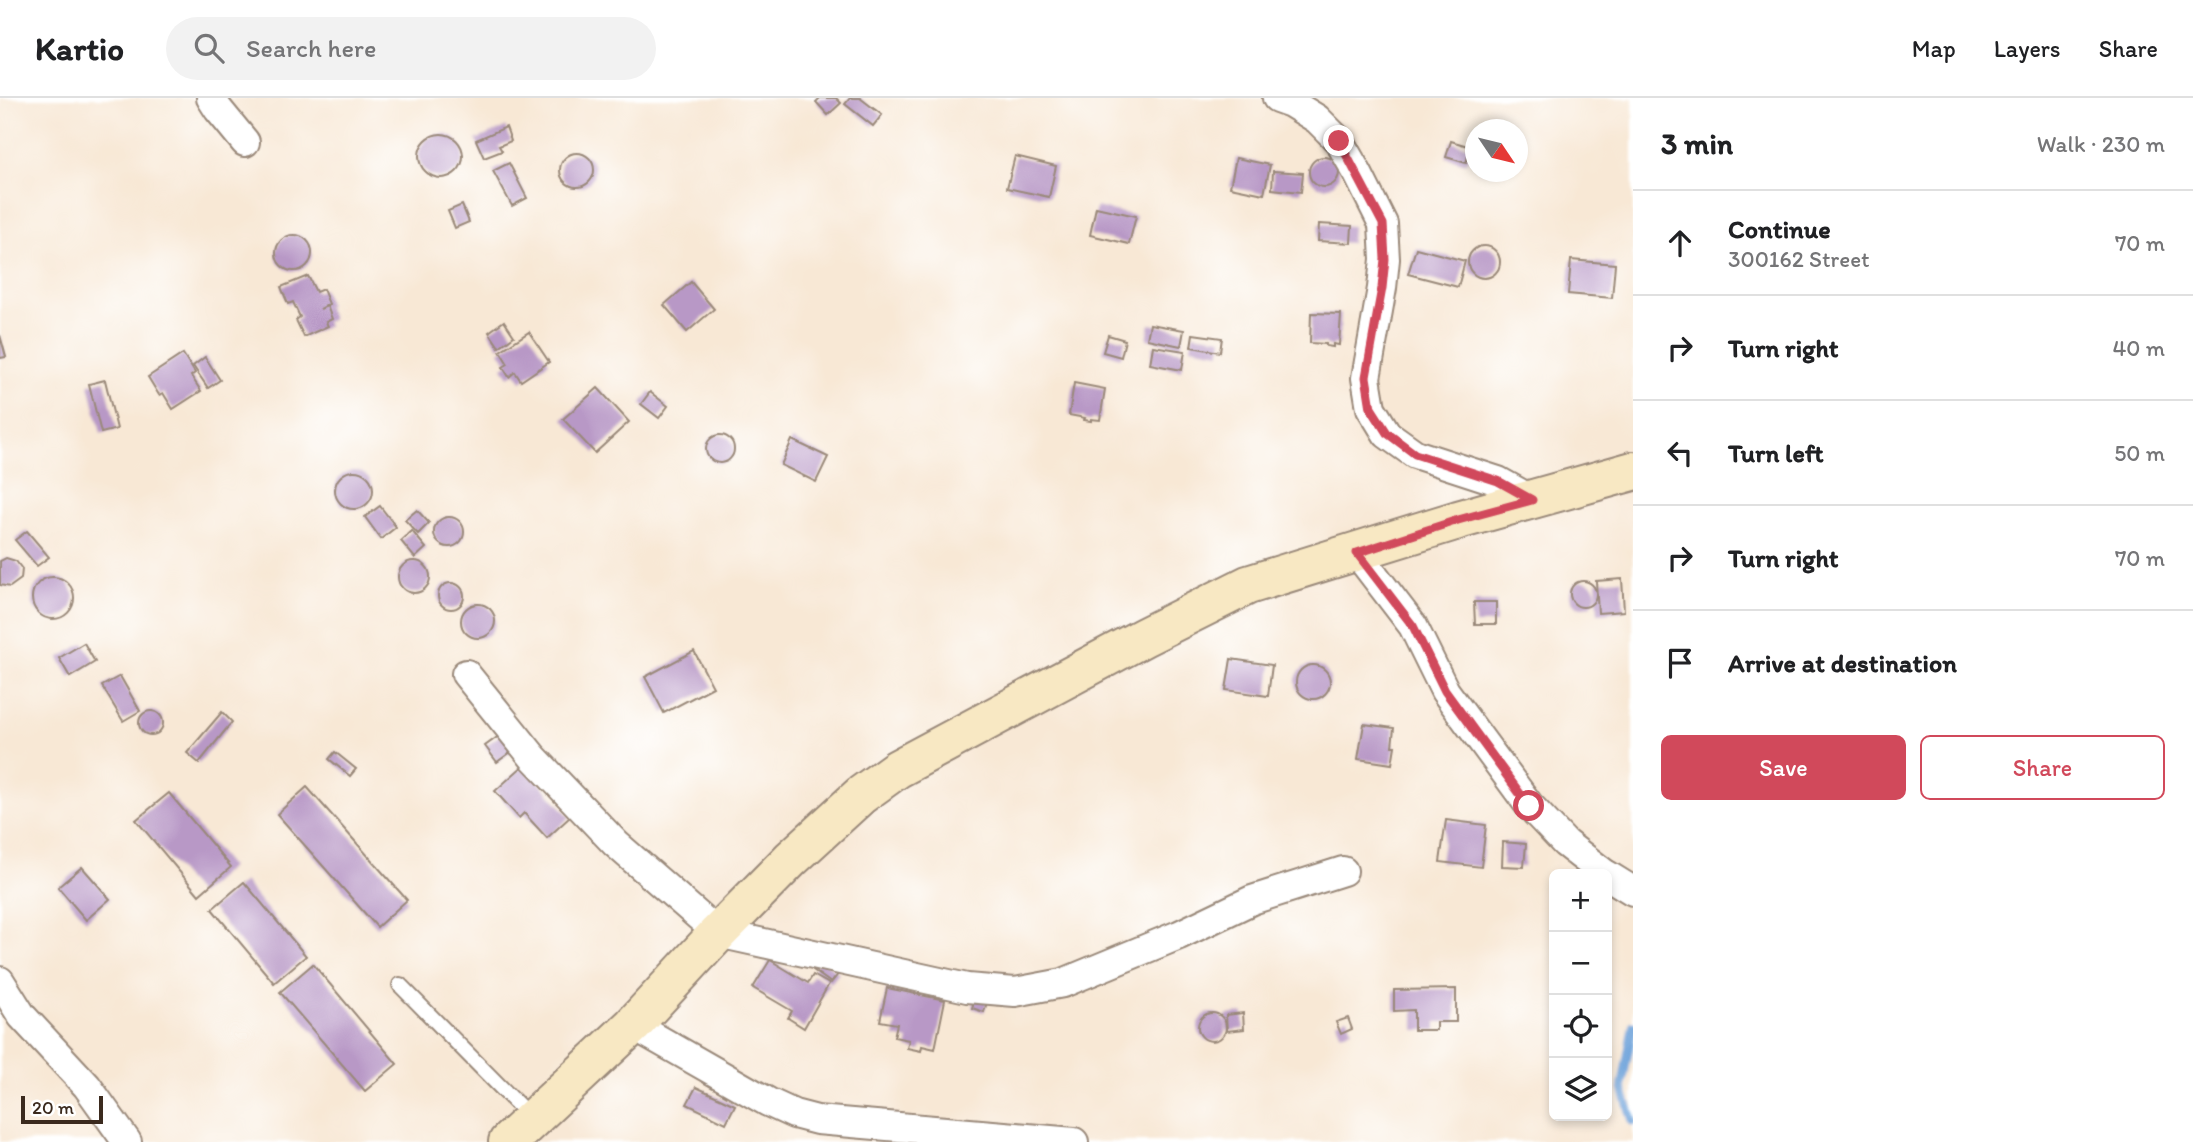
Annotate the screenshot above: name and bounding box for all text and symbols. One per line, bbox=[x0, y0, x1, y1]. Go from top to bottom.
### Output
search box bbox=[166, 17, 656, 80]
text: Kartio bbox=[35, 29, 124, 68]
icon: search bbox=[190, 29, 228, 67]
text: Search here bbox=[246, 32, 376, 64]
text: Map bbox=[1912, 34, 1956, 63]
text: Layers bbox=[1994, 34, 2061, 63]
text: Share bbox=[2099, 34, 2158, 63]
north arrow bbox=[1465, 119, 1528, 182]
route end bbox=[1323, 125, 1354, 156]
text: 3 min bbox=[1661, 125, 1733, 162]
text: Walk · 230 m bbox=[2037, 130, 2165, 158]
text: Continue bbox=[1728, 213, 1831, 245]
icon: ahead bbox=[1661, 224, 1699, 262]
text: 70 m bbox=[2115, 229, 2165, 257]
text: 300162 Street bbox=[1728, 245, 1870, 273]
icon: right bbox=[1661, 329, 1699, 367]
text: Turn right bbox=[1728, 332, 1839, 364]
text: 40 m bbox=[2112, 334, 2165, 362]
icon: left bbox=[1661, 434, 1699, 472]
text: Turn left bbox=[1728, 437, 1824, 469]
text: 50 m bbox=[2114, 439, 2165, 467]
icon: right bbox=[1661, 539, 1699, 577]
text: Turn right bbox=[1728, 542, 1839, 574]
text: 70 m bbox=[2115, 544, 2165, 572]
icon: arrive bbox=[1661, 644, 1699, 682]
text: Arrive at destination bbox=[1728, 647, 1957, 679]
button: Save bbox=[1661, 735, 1906, 800]
button: Share bbox=[1920, 735, 2165, 800]
route start bbox=[1513, 790, 1544, 821]
map controls bbox=[1549, 869, 1612, 1121]
button: + bbox=[1549, 869, 1612, 932]
button: − bbox=[1549, 932, 1612, 995]
button: locate bbox=[1549, 995, 1612, 1058]
button: layers bbox=[1549, 1058, 1612, 1121]
scale bar bbox=[21, 1093, 103, 1125]
text: 20 m bbox=[32, 1096, 74, 1119]

